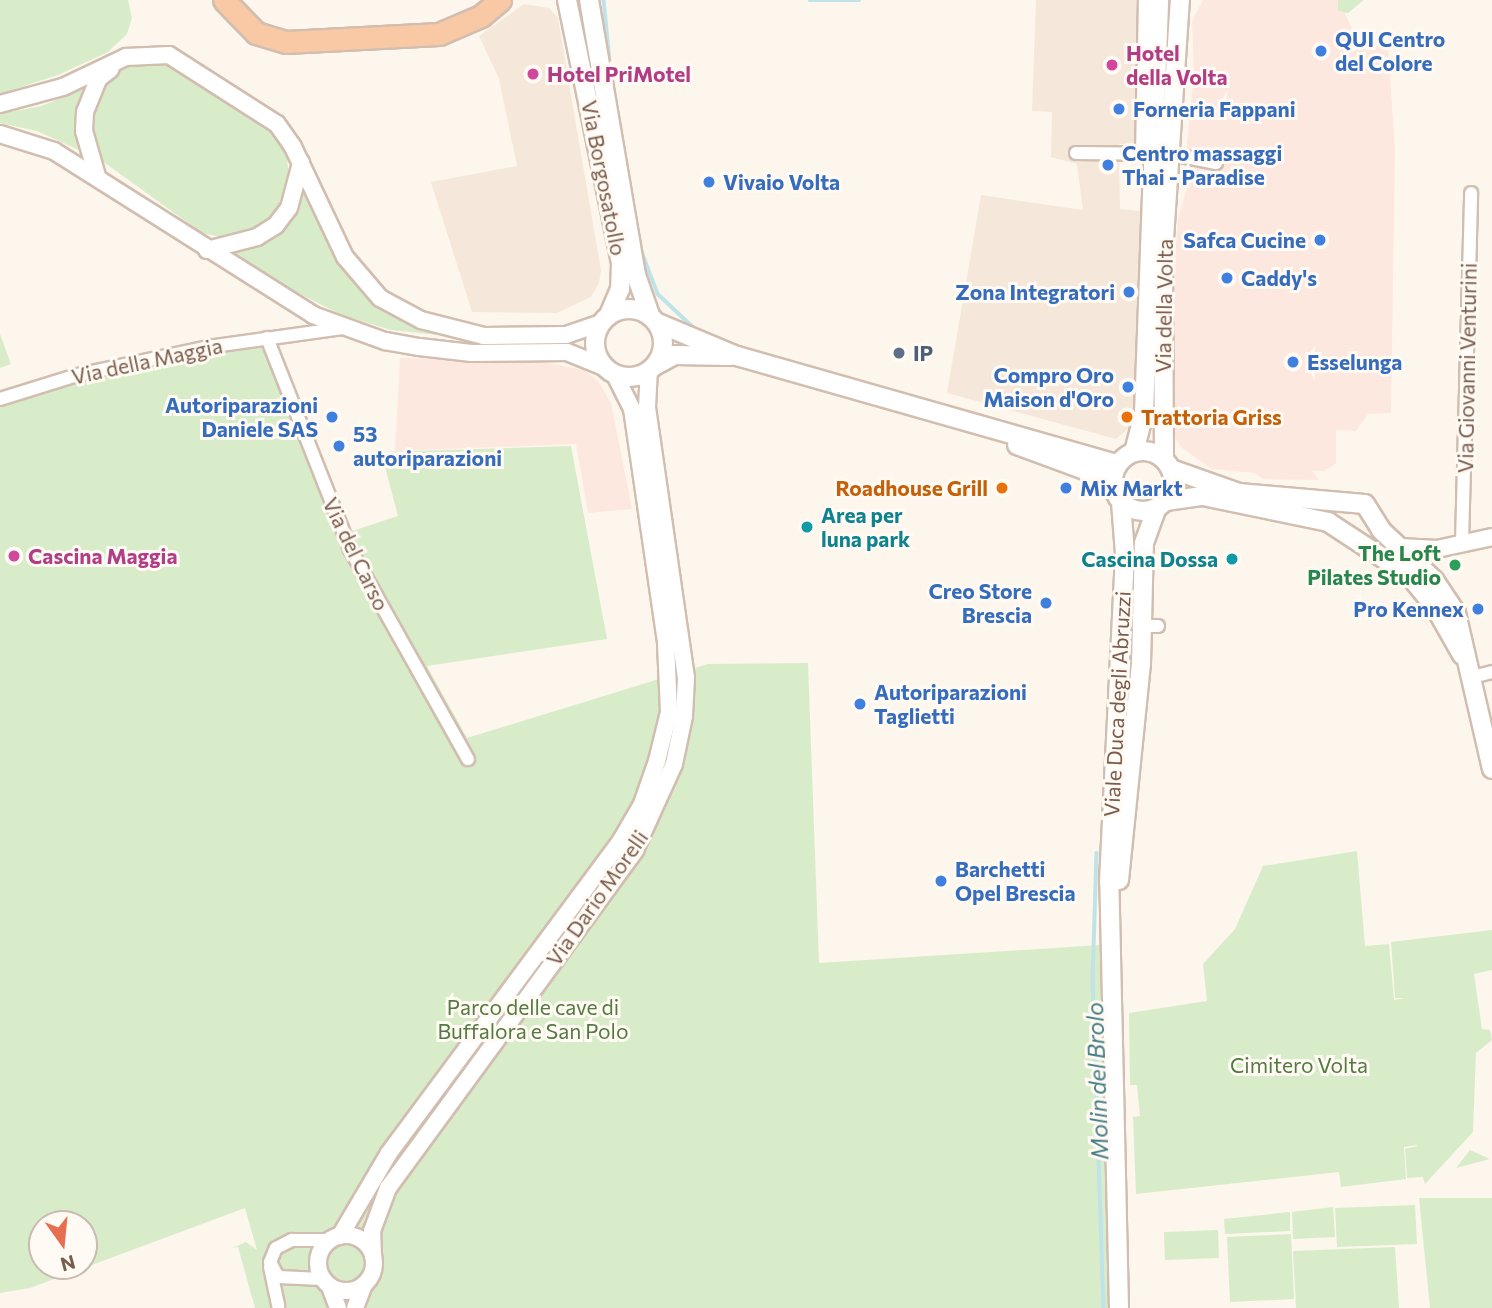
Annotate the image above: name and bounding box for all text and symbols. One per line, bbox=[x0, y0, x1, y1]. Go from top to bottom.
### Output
place label: QUI Centro del Colore bbox=[1335, 26, 1445, 76]
place label: Hotel della Volta bbox=[1126, 40, 1228, 90]
marker: QUI Centro del Colore bbox=[1313, 43, 1329, 59]
marker: Hotel della Volta bbox=[1104, 57, 1120, 73]
place label: Hotel PriMotel bbox=[547, 61, 691, 87]
marker: Hotel PriMotel bbox=[525, 66, 541, 82]
place label: Forneria Fappani bbox=[1133, 96, 1296, 122]
street label: Via Borgosatollo bbox=[577, 98, 631, 258]
marker: Forneria Fappani bbox=[1111, 101, 1127, 117]
place label: Centro massaggi Thai - Paradise bbox=[1122, 140, 1282, 190]
marker: Centro massaggi Thai - Paradise bbox=[1100, 157, 1116, 173]
place label: Vivaio Volta bbox=[723, 169, 840, 195]
marker: Vivaio Volta bbox=[701, 174, 717, 190]
place label: Safca Cucine bbox=[1183, 227, 1306, 253]
marker: Safca Cucine bbox=[1312, 232, 1328, 248]
street label: Via della Volta bbox=[1150, 239, 1178, 373]
street label: Via Giovanni Venturini bbox=[1453, 263, 1481, 473]
place label: Caddy's bbox=[1241, 265, 1317, 291]
marker: Caddy's bbox=[1219, 270, 1235, 286]
place label: Zona Integratori bbox=[955, 279, 1115, 305]
marker: Zona Integratori bbox=[1121, 284, 1137, 300]
street label: Via della Maggia bbox=[69, 333, 225, 389]
place label: IP bbox=[913, 340, 933, 366]
marker: IP bbox=[891, 345, 907, 361]
place label: Esselunga bbox=[1307, 349, 1402, 375]
marker: Esselunga bbox=[1285, 354, 1301, 370]
place label: Compro Oro Maison d'Oro bbox=[984, 362, 1114, 412]
marker: Compro Oro Maison d'Oro bbox=[1120, 379, 1136, 395]
place label: Autoriparazioni Daniele SAS bbox=[165, 392, 318, 442]
place label: Trattoria Griss bbox=[1141, 404, 1282, 430]
marker: Autoriparazioni Daniele SAS bbox=[324, 409, 340, 425]
marker: Trattoria Griss bbox=[1119, 409, 1135, 425]
place label: 53 autoriparazioni bbox=[353, 421, 502, 471]
marker: 53 autoriparazioni bbox=[331, 438, 347, 454]
place label: Roadhouse Grill bbox=[836, 475, 988, 501]
place label: Mix Markt bbox=[1080, 475, 1183, 501]
marker: Roadhouse Grill bbox=[994, 480, 1010, 496]
marker: Mix Markt bbox=[1058, 480, 1074, 496]
street label: Via del Carso bbox=[318, 493, 394, 615]
place label: Area per luna park bbox=[821, 502, 910, 552]
marker: Area per luna park bbox=[799, 519, 815, 535]
place label: The Loft Pilates Studio bbox=[1307, 540, 1441, 590]
place label: Cascina Maggia bbox=[28, 543, 178, 569]
place label: Cascina Dossa bbox=[1081, 546, 1218, 572]
marker: Cascina Maggia bbox=[6, 548, 22, 564]
marker: Cascina Dossa bbox=[1224, 551, 1240, 567]
marker: The Loft Pilates Studio bbox=[1447, 557, 1463, 573]
place label: Creo Store Brescia bbox=[928, 578, 1032, 628]
street label: Viale Duca degli Abruzzi bbox=[1098, 590, 1136, 818]
marker: Creo Store Brescia bbox=[1038, 595, 1054, 611]
place label: Pro Kennex bbox=[1353, 596, 1464, 622]
marker: Pro Kennex bbox=[1470, 601, 1486, 617]
place label: Autoriparazioni Taglietti bbox=[874, 679, 1027, 729]
marker: Autoriparazioni Taglietti bbox=[852, 696, 868, 712]
street label: Via Dario Morelli bbox=[541, 825, 653, 971]
place label: Barchetti Opel Brescia bbox=[955, 856, 1076, 906]
marker: Barchetti Opel Brescia bbox=[933, 873, 949, 889]
park label: Parco delle cave di Buffalora e San Polo bbox=[438, 994, 628, 1044]
water label: Molin del Brolo bbox=[1080, 1002, 1114, 1160]
park label: Cimitero Volta bbox=[1230, 1052, 1368, 1078]
north arrow bbox=[28, 1210, 98, 1280]
text: N bbox=[58, 1251, 78, 1277]

